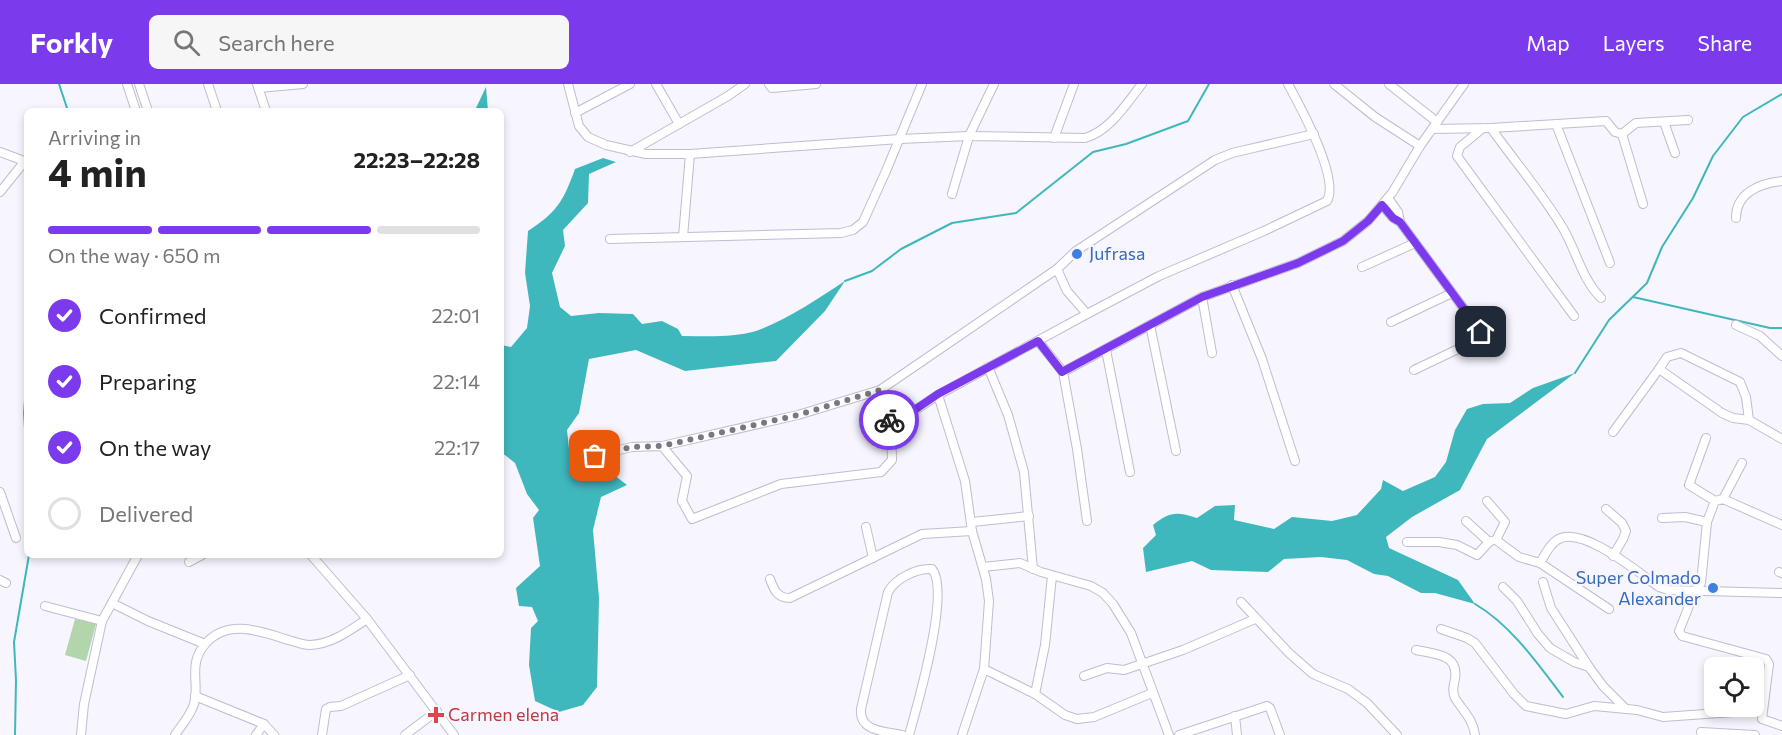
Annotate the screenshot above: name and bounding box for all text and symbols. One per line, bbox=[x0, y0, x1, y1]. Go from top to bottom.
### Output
search box bbox=[149, 15, 569, 69]
text: Forkly bbox=[30, 25, 113, 59]
icon: search bbox=[170, 26, 203, 59]
text: Search here bbox=[218, 29, 335, 56]
text: Map bbox=[1526, 30, 1570, 55]
text: Layers bbox=[1603, 30, 1665, 55]
text: Share bbox=[1698, 30, 1752, 55]
text: Arriving in bbox=[48, 125, 141, 149]
text: 22:23–22:28 bbox=[353, 146, 480, 173]
text: 4 min bbox=[48, 147, 147, 195]
place label: Jufrasa bbox=[1089, 242, 1145, 264]
text: On the way · 650 m bbox=[48, 243, 220, 267]
marker: Jufrasa bbox=[1070, 247, 1084, 261]
icon: check bbox=[48, 299, 81, 332]
text: Confirmed bbox=[99, 302, 206, 329]
text: 22:01 bbox=[432, 303, 480, 327]
pin bbox=[1455, 306, 1506, 357]
icon: home bbox=[1464, 315, 1497, 348]
icon: check bbox=[48, 365, 81, 398]
text: Preparing bbox=[99, 368, 196, 395]
text: 22:14 bbox=[433, 369, 480, 393]
courier bbox=[859, 390, 919, 450]
icon: bike bbox=[873, 404, 906, 437]
pin bbox=[569, 430, 620, 481]
icon: check bbox=[48, 431, 81, 464]
text: On the way bbox=[99, 434, 211, 461]
text: 22:17 bbox=[434, 435, 480, 459]
icon: bag bbox=[578, 439, 611, 472]
text: Delivered bbox=[99, 500, 193, 527]
place label: Super Colmado Alexander bbox=[1576, 566, 1701, 609]
marker: Super Colmado Alexander bbox=[1706, 581, 1720, 595]
map controls bbox=[1704, 657, 1764, 717]
button: locate bbox=[1704, 657, 1764, 717]
place label: Carmen elena bbox=[448, 703, 559, 725]
marker: Carmen elena bbox=[429, 708, 443, 722]

